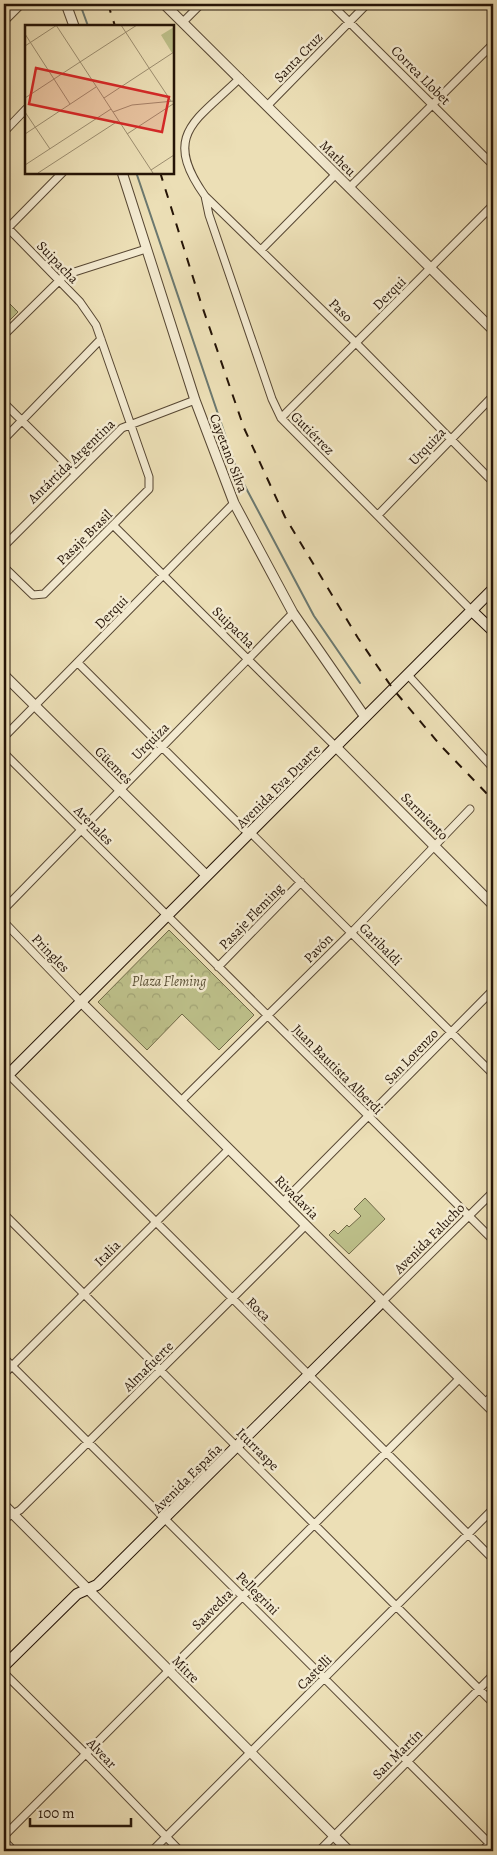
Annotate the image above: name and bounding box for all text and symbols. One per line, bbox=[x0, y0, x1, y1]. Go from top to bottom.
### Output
inset map bbox=[25, 25, 174, 174]
street label: Santa Cruz bbox=[270, 28, 327, 87]
street label: Correa Llobet bbox=[387, 41, 455, 110]
street label: Matheu bbox=[315, 136, 360, 181]
street label: Suipacha bbox=[32, 237, 83, 288]
street label: Derqui bbox=[368, 272, 410, 314]
street label: Paso bbox=[324, 294, 357, 326]
street label: Gutiérrez bbox=[287, 407, 339, 459]
street label: Cayetano Silva bbox=[205, 411, 252, 496]
street label: Antártida Argentina bbox=[23, 414, 119, 509]
street label: Urquiza bbox=[404, 423, 451, 470]
street label: Pasaje Brasil bbox=[52, 505, 117, 569]
street label: Derqui bbox=[90, 591, 132, 633]
street label: Suipacha bbox=[208, 602, 260, 653]
street label: Urquiza bbox=[127, 718, 174, 764]
street label: Avenida Eva Duarte bbox=[231, 740, 325, 833]
street label: Güemes bbox=[91, 742, 137, 788]
street label: Sarmiento bbox=[397, 788, 453, 844]
street label: Arenales bbox=[69, 801, 118, 849]
street label: Pasaje Fleming bbox=[215, 879, 288, 954]
street label: Garibaldi bbox=[355, 919, 406, 970]
street label: Pavón bbox=[299, 929, 337, 967]
street label: Pringles bbox=[28, 930, 74, 977]
park label: Plaza Fleming bbox=[132, 972, 207, 991]
street label: Juan Bautista Alberdi bbox=[288, 1020, 387, 1119]
street label: San Lorenzo bbox=[380, 1024, 443, 1088]
street label: Rivadavia bbox=[270, 1171, 323, 1224]
street label: Avenida Falucho bbox=[389, 1199, 469, 1279]
street label: Italia bbox=[90, 1236, 125, 1271]
street label: Roca bbox=[242, 1293, 275, 1326]
street label: Almafuerte bbox=[118, 1337, 178, 1396]
street label: Iturraspe bbox=[232, 1424, 283, 1475]
street label: Avenida España bbox=[148, 1439, 227, 1518]
street label: Pellegrini bbox=[232, 1567, 284, 1619]
street label: Saavedra bbox=[187, 1584, 238, 1634]
street label: Mitre bbox=[168, 1651, 204, 1687]
street label: Castelli bbox=[293, 1651, 336, 1694]
street label: San Martín bbox=[368, 1725, 427, 1784]
street label: Alvear bbox=[82, 1733, 121, 1773]
scale bar bbox=[30, 1795, 131, 1827]
text: 100 m bbox=[38, 1803, 75, 1823]

